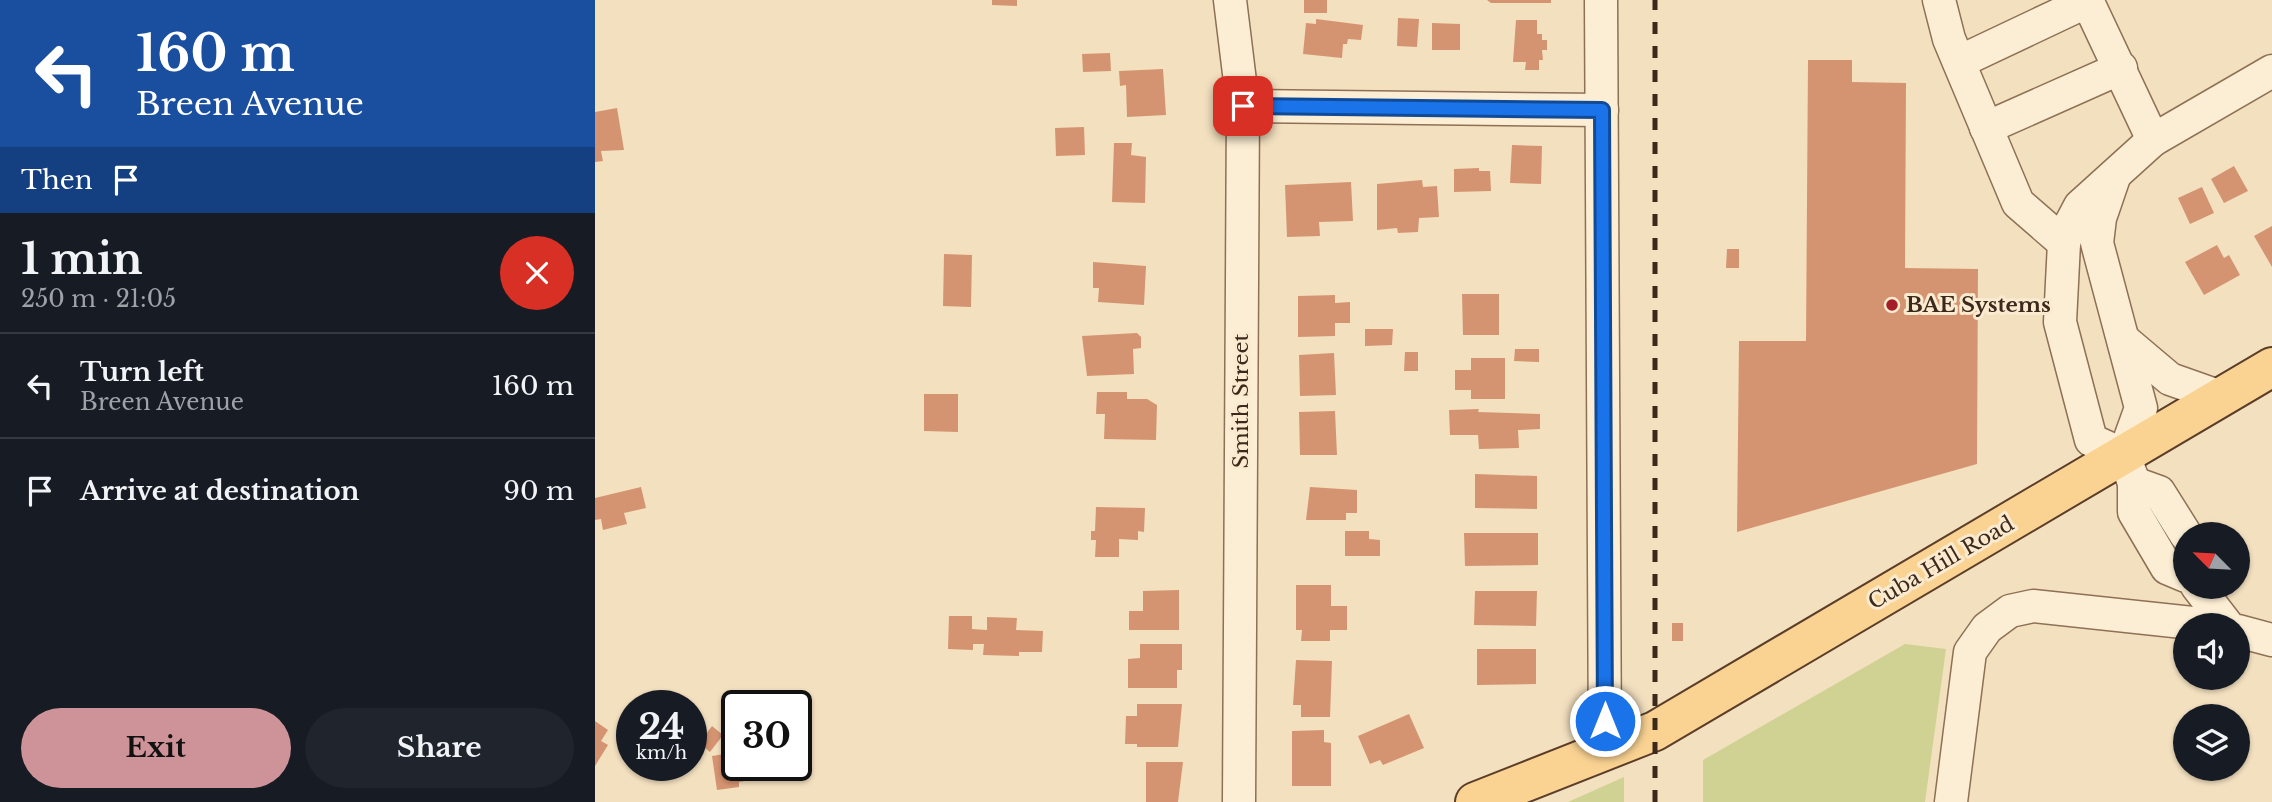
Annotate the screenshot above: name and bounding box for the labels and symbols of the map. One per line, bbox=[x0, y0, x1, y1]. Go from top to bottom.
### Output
pin bbox=[1213, 76, 1273, 136]
place label: BAE Systems bbox=[1906, 292, 2051, 318]
marker: BAE Systems bbox=[1884, 297, 1900, 313]
street label: Smith Street bbox=[1228, 334, 1254, 468]
street label: Cuba Hill Road bbox=[1863, 511, 2019, 615]
north arrow bbox=[2173, 522, 2251, 598]
position arrow bbox=[1568, 684, 1642, 758]
speed limit sign: 30 bbox=[721, 690, 812, 781]

